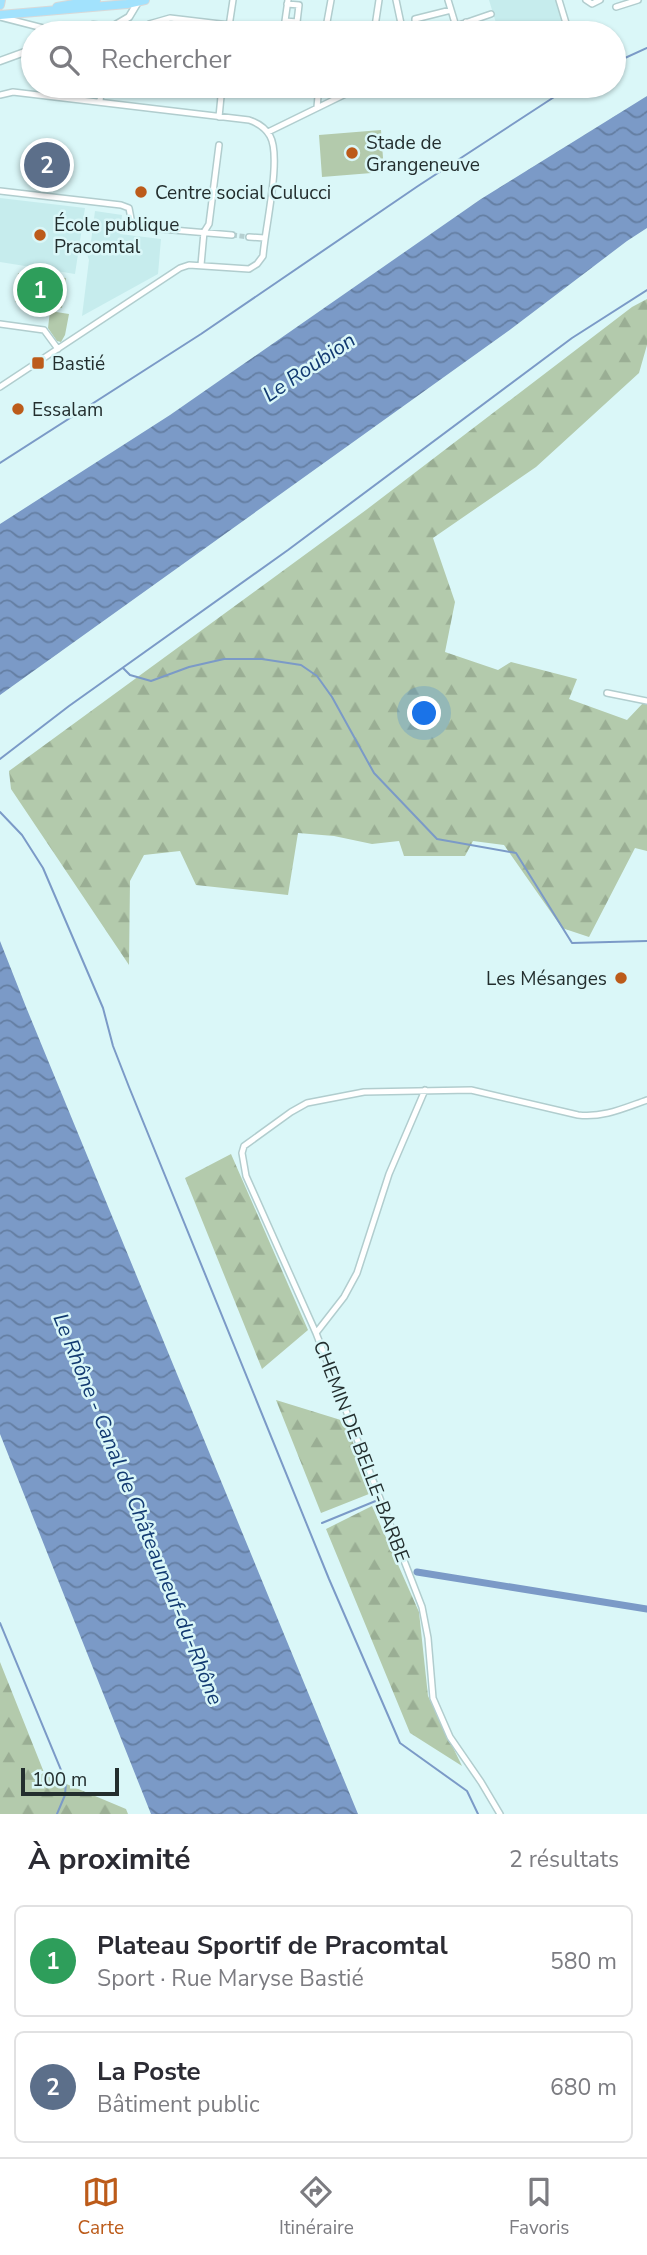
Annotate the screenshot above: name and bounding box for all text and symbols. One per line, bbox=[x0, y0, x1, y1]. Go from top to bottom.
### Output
search box bbox=[21, 21, 626, 98]
icon: search bbox=[45, 41, 83, 79]
text: Rechercher bbox=[101, 42, 232, 77]
place label: Stade de Grangeneuve bbox=[366, 130, 480, 178]
pin: 2 bbox=[24, 139, 70, 191]
marker: Stade de Grangeneuve bbox=[344, 145, 360, 161]
place label: Centre social Culucci bbox=[155, 180, 331, 206]
marker: Centre social Culucci bbox=[133, 184, 149, 200]
place label: École publique Pracomtal bbox=[54, 212, 179, 260]
marker: École publique Pracomtal bbox=[32, 227, 48, 243]
pin: 1 bbox=[17, 264, 63, 316]
water label: Le Roubion bbox=[257, 326, 361, 408]
place label: Bastié bbox=[52, 351, 105, 377]
marker: Bastié bbox=[30, 355, 46, 371]
place label: Essalam bbox=[32, 397, 103, 423]
marker: Essalam bbox=[10, 401, 26, 417]
your location bbox=[407, 696, 441, 730]
place label: Les Mésanges bbox=[486, 966, 607, 992]
marker: Les Mésanges bbox=[613, 970, 629, 986]
water label: Le Rhône - Canal de Châteauneuf-du-Rhône bbox=[46, 1309, 230, 1709]
street label: CHEMIN DE BELLE-BARBE bbox=[307, 1337, 415, 1566]
scale bar bbox=[21, 1765, 119, 1797]
text: 100 m bbox=[32, 1767, 87, 1793]
text: À proximité bbox=[28, 1839, 190, 1880]
text: 2 résultats bbox=[509, 1844, 619, 1875]
text: Plateau Sportif de Pracomtal bbox=[97, 1928, 448, 1963]
text: 1 bbox=[46, 1946, 60, 1977]
text: 580 m bbox=[550, 1946, 617, 1977]
text: Sport · Rue Maryse Bastié bbox=[97, 1963, 364, 1994]
text: La Poste bbox=[97, 2054, 201, 2089]
text: 2 bbox=[46, 2072, 60, 2103]
text: 680 m bbox=[550, 2072, 617, 2103]
text: Bâtiment public bbox=[97, 2089, 260, 2120]
tab: Carte bbox=[78, 2173, 124, 2241]
tab: Itinéraire bbox=[279, 2173, 354, 2241]
tab: Favoris bbox=[509, 2173, 569, 2241]

